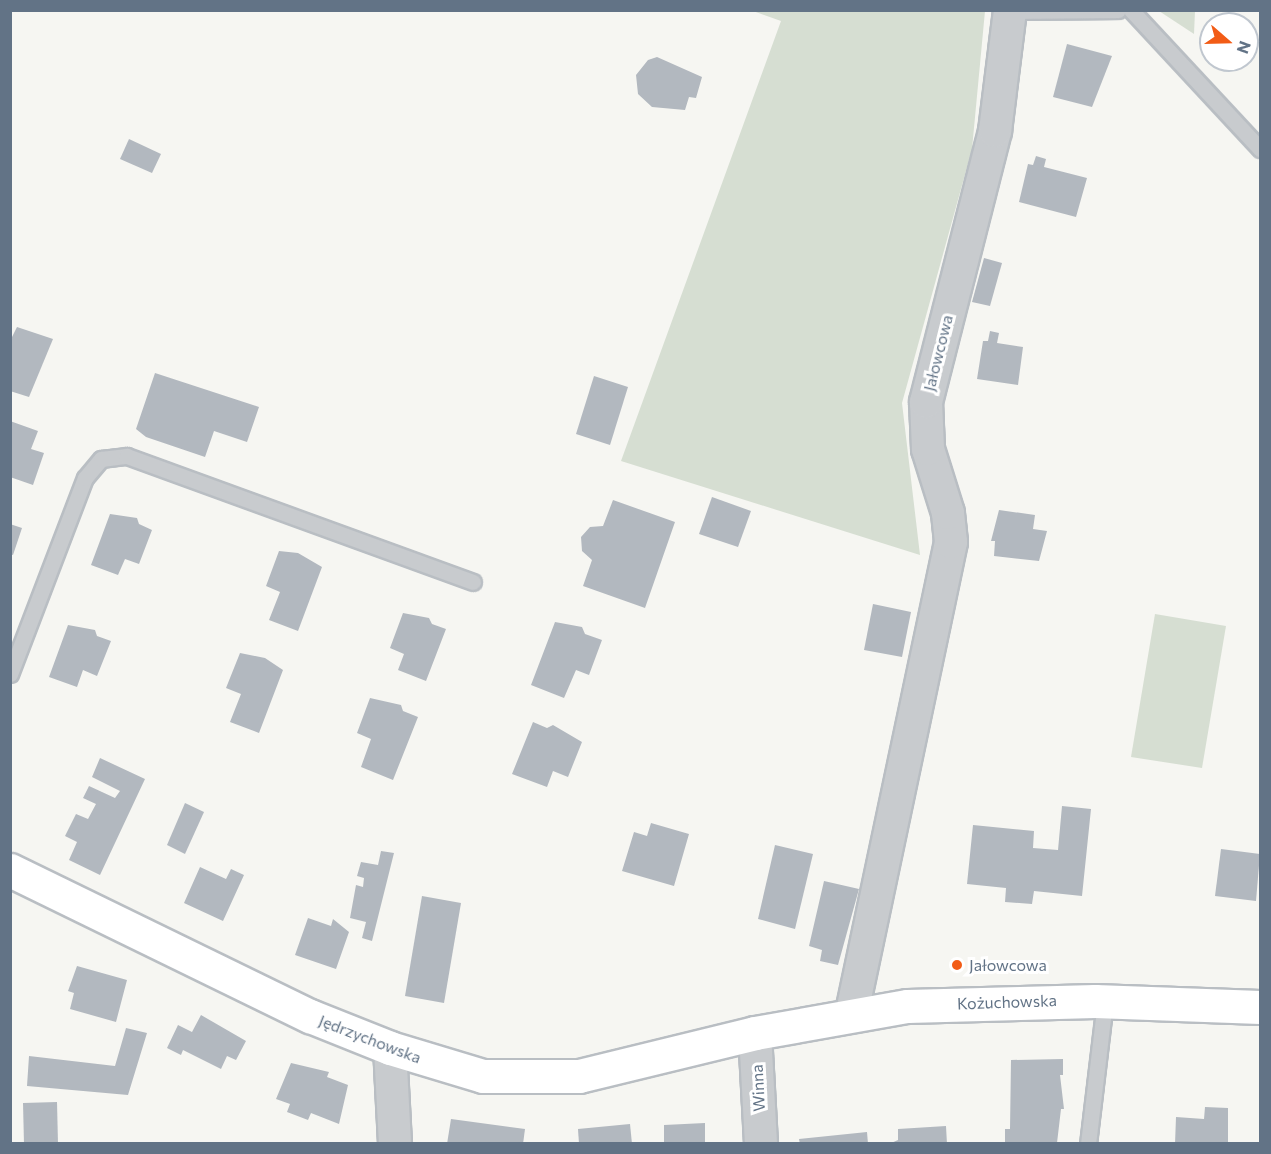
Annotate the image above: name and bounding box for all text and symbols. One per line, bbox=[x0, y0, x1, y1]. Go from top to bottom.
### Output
north arrow bbox=[1199, 12, 1259, 72]
text: N bbox=[1234, 39, 1255, 57]
street label: Jałowcowa bbox=[919, 313, 957, 393]
place label: Jałowcowa bbox=[969, 955, 1047, 975]
marker: Jałowcowa bbox=[950, 958, 964, 972]
street label: Kożuchowska bbox=[957, 991, 1057, 1013]
street label: Jędrzychowska bbox=[316, 1011, 424, 1067]
street label: Winna bbox=[747, 1064, 769, 1112]

